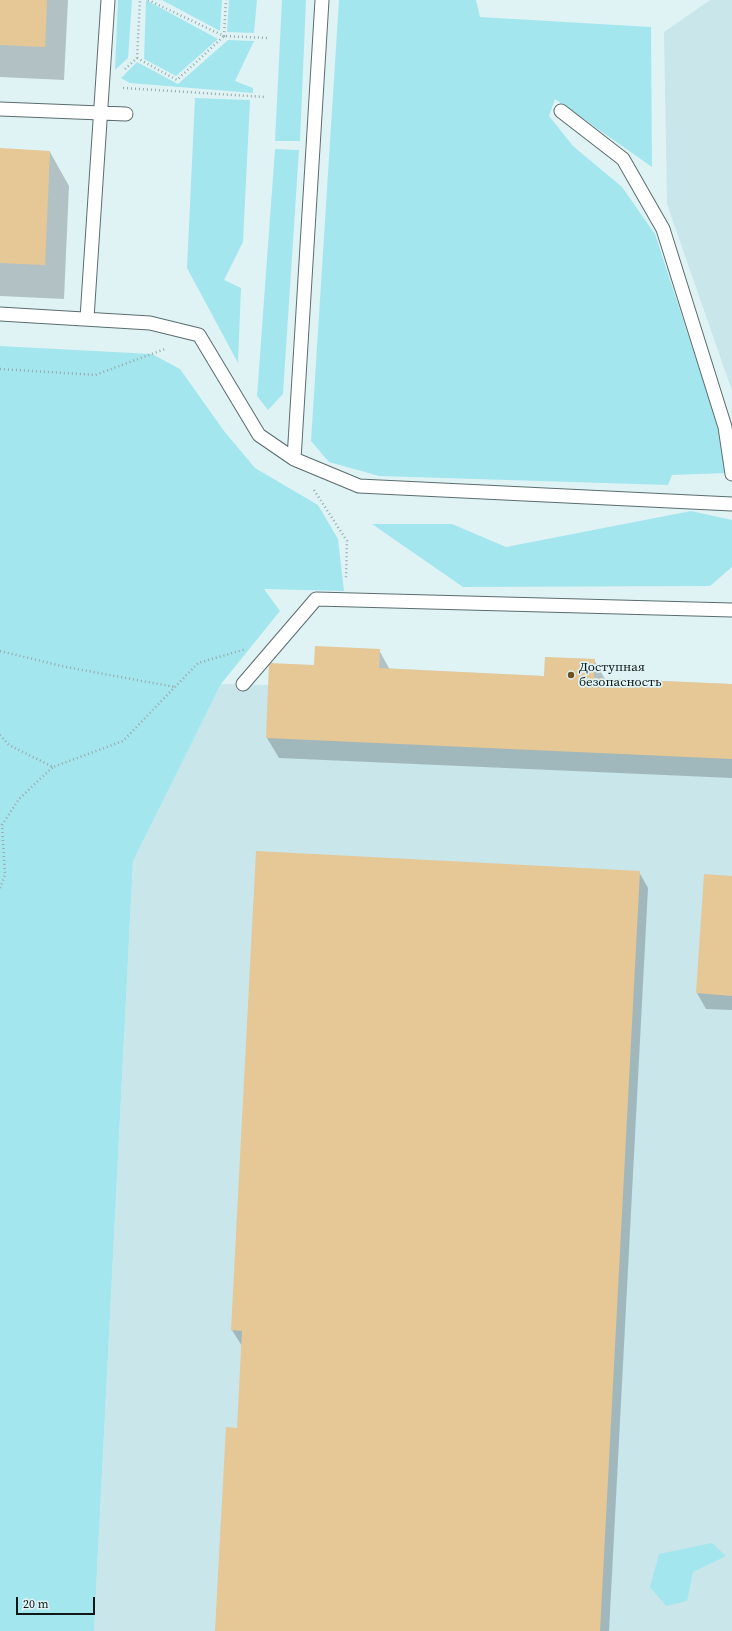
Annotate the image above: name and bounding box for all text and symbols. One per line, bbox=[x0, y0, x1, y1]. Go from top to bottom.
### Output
place label: Доступная безопасность bbox=[579, 660, 662, 691]
marker: Доступная безопасность bbox=[566, 670, 576, 680]
scale bar bbox=[18, 1589, 97, 1615]
text: 20 m bbox=[23, 1596, 49, 1612]

